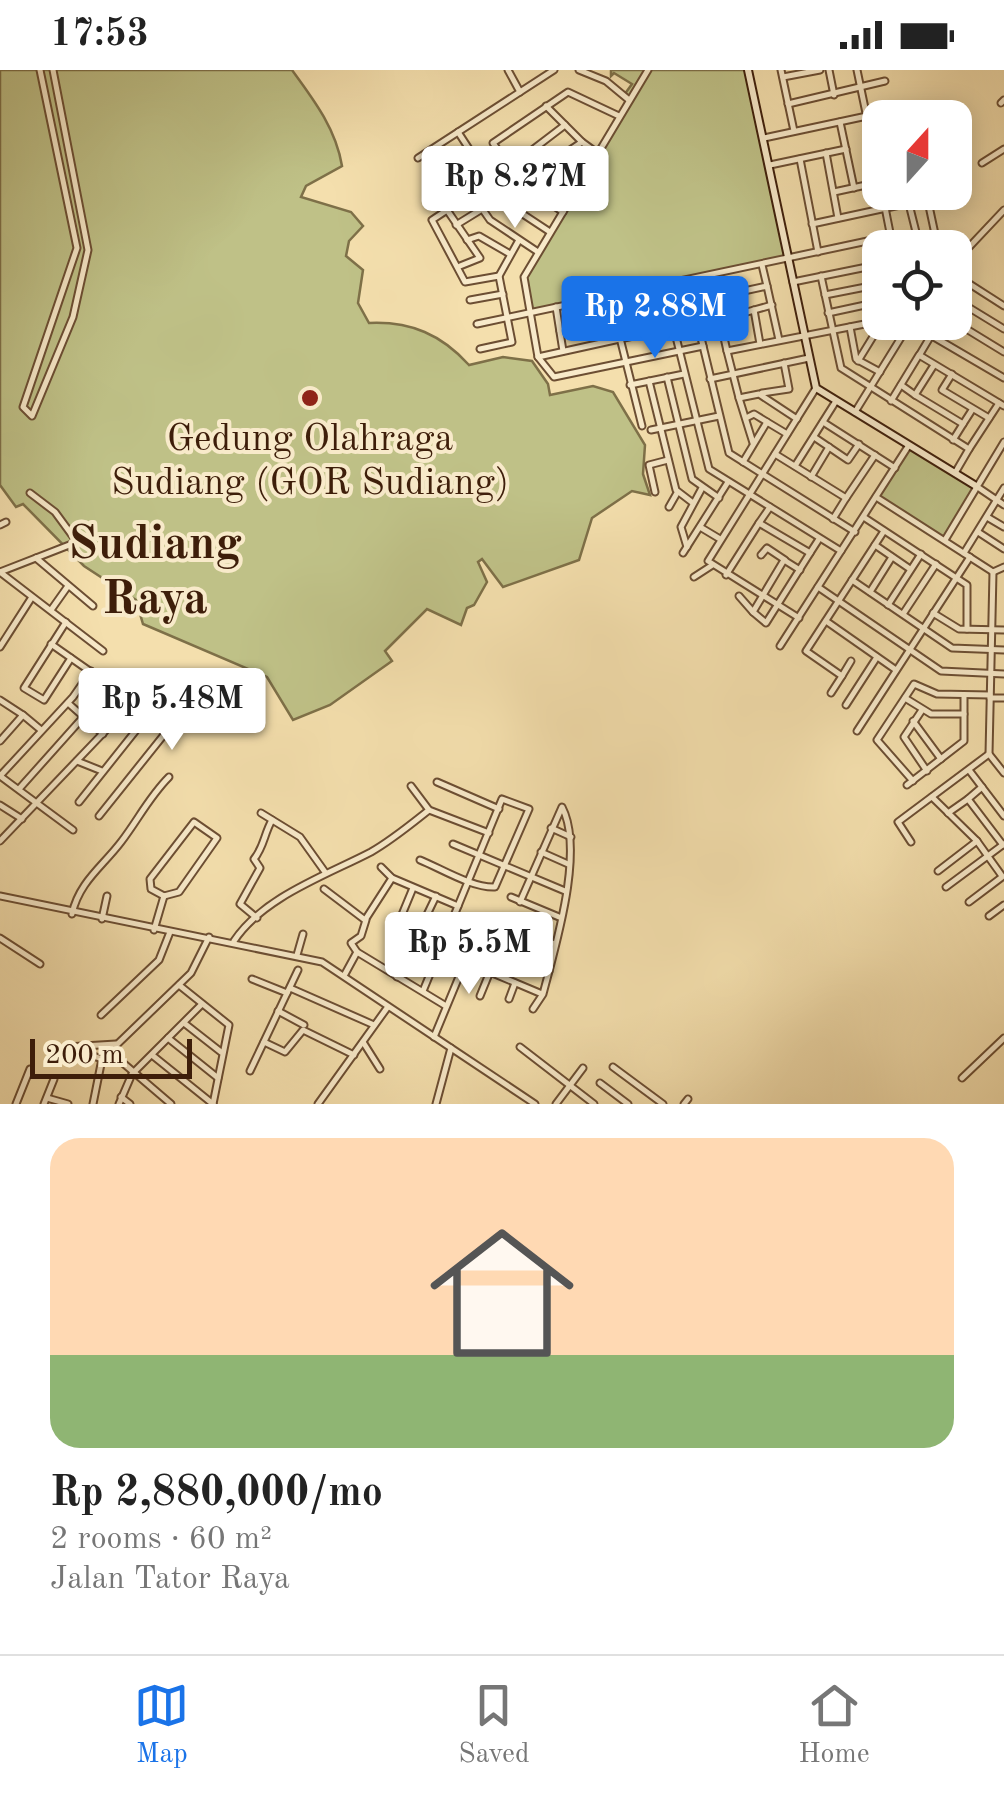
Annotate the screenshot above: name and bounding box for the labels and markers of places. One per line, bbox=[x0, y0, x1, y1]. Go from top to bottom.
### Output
pin: Rp 8.27M bbox=[412, 146, 618, 231]
pin: Rp 2.88M bbox=[552, 276, 758, 361]
marker: Gedung Olahraga Sudiang (GOR Sudiang) bbox=[299, 387, 321, 409]
place label: Gedung Olahraga Sudiang (GOR Sudiang) bbox=[111, 421, 509, 503]
pin: Rp 5.48M bbox=[69, 668, 275, 753]
pin: Rp 5.5M bbox=[377, 912, 561, 997]

